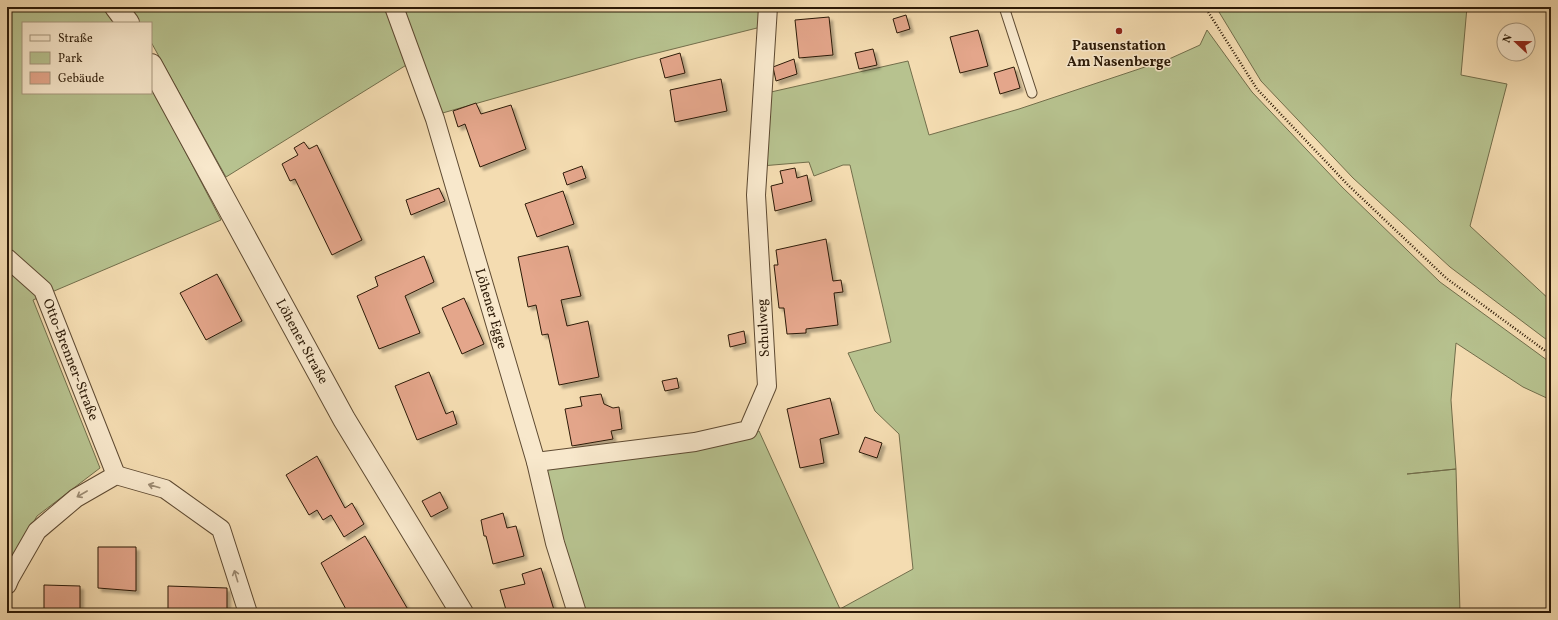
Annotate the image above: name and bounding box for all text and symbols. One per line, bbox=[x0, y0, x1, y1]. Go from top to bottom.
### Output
legend bbox=[22, 22, 152, 94]
north arrow bbox=[1496, 22, 1536, 62]
marker: Pausenstation Am Nasenberge bbox=[1114, 26, 1124, 36]
text: Straße bbox=[58, 31, 93, 47]
text: N bbox=[1500, 32, 1517, 45]
place label: Pausenstation Am Nasenberge bbox=[1067, 37, 1171, 72]
text: Park bbox=[58, 51, 83, 67]
text: Gebäude bbox=[58, 71, 105, 87]
street label: Löhener Egge bbox=[470, 266, 512, 352]
street label: Otto-Brenner-Straße bbox=[38, 296, 103, 424]
street label: Löhener Straße bbox=[271, 296, 333, 388]
street label: Schulweg bbox=[753, 298, 775, 358]
one-way arrow bbox=[147, 482, 160, 489]
one-way arrow bbox=[76, 491, 88, 499]
one-way arrow bbox=[232, 569, 239, 582]

